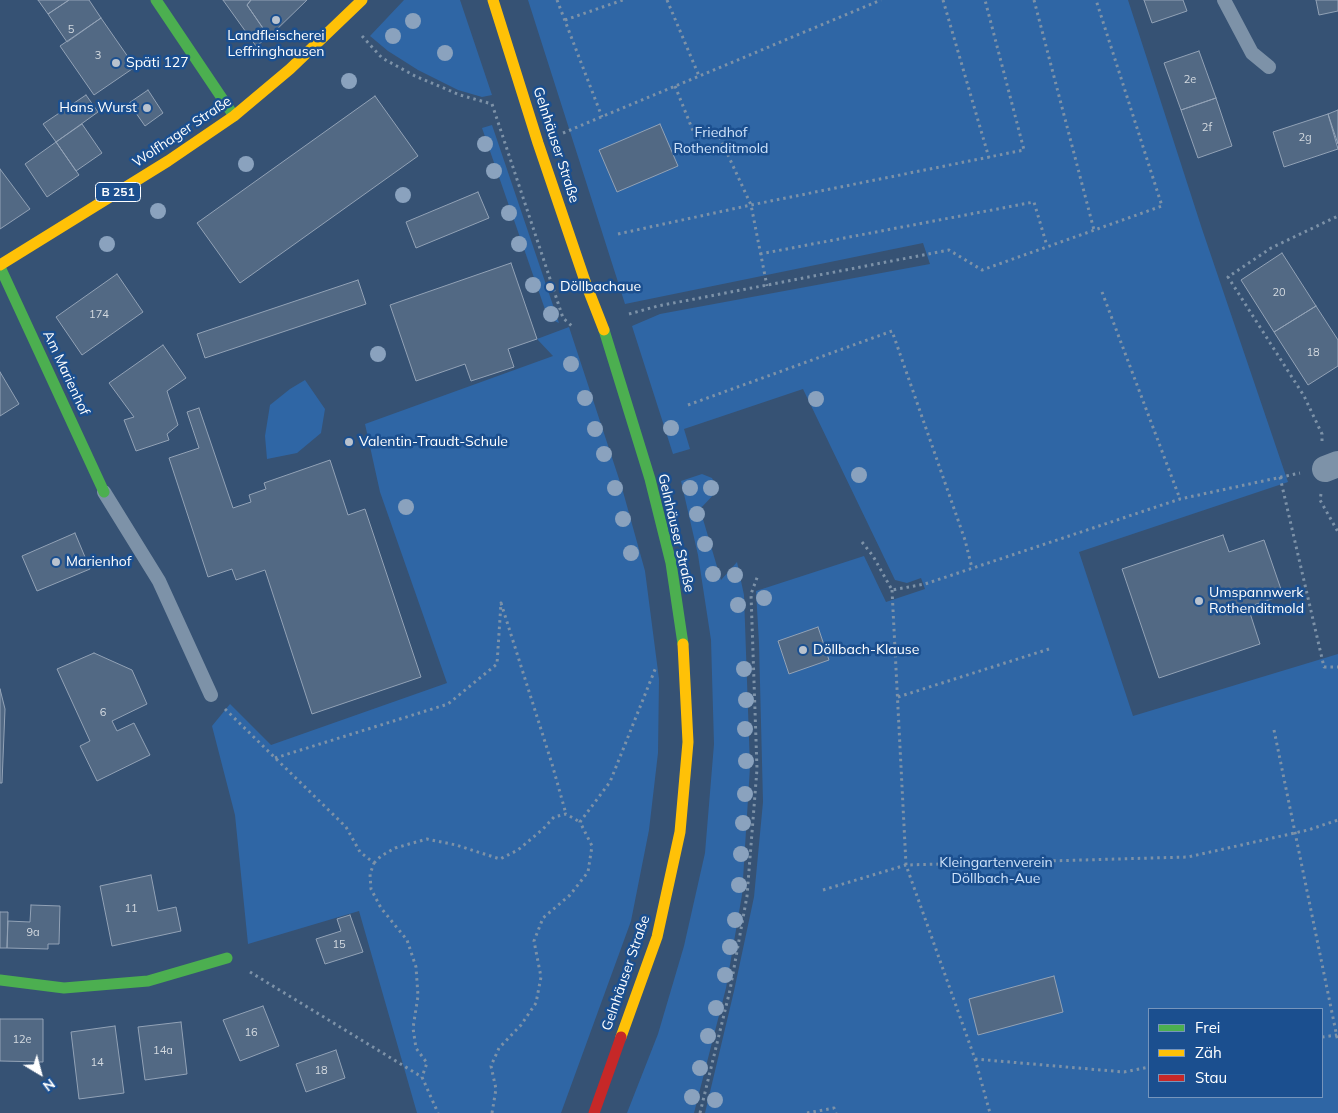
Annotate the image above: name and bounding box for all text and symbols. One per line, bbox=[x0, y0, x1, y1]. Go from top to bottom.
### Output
marker: Landfleischerei Leffringhausen bbox=[270, 14, 282, 26]
house number: 5 bbox=[68, 23, 74, 37]
place label: Landfleischerei Leffringhausen bbox=[227, 28, 325, 60]
house number: 3 bbox=[95, 49, 101, 63]
place label: Späti 127 bbox=[126, 55, 189, 71]
marker: Späti 127 bbox=[110, 57, 122, 69]
house number: 2e bbox=[1184, 73, 1196, 87]
street label: Gelnhäuser Straße bbox=[529, 85, 583, 205]
street label: Wolfhager Straße bbox=[129, 93, 235, 171]
place label: Hans Wurst bbox=[59, 100, 137, 116]
marker: Hans Wurst bbox=[141, 102, 153, 114]
house number: 2f bbox=[1202, 121, 1212, 135]
park label: Friedhof Rothenditmold bbox=[673, 125, 769, 158]
house number: 2g bbox=[1298, 131, 1312, 145]
road number: B 251 bbox=[96, 182, 140, 202]
place label: Döllbachaue bbox=[560, 279, 641, 295]
marker: Döllbachaue bbox=[544, 281, 556, 293]
house number: 20 bbox=[1272, 286, 1286, 300]
house number: 174 bbox=[89, 308, 109, 322]
street label: Am Marienhof bbox=[39, 328, 93, 418]
house number: 18 bbox=[1306, 346, 1320, 360]
place label: Valentin-Traudt-Schule bbox=[359, 434, 508, 450]
marker: Valentin-Traudt-Schule bbox=[343, 436, 355, 448]
street label: Gelnhäuser Straße bbox=[654, 472, 698, 594]
place label: Marienhof bbox=[66, 554, 132, 570]
marker: Marienhof bbox=[50, 556, 62, 568]
place label: Umspannwerk Rothenditmold bbox=[1209, 585, 1304, 618]
marker: Umspannwerk Rothenditmold bbox=[1193, 595, 1205, 607]
place label: Döllbach-Klause bbox=[813, 642, 919, 658]
marker: Döllbach-Klause bbox=[797, 644, 809, 656]
house number: 6 bbox=[100, 706, 106, 720]
park label: Kleingartenverein Döllbach-Aue bbox=[939, 855, 1053, 888]
house number: 11 bbox=[124, 902, 138, 916]
street label: Gelnhäuser Straße bbox=[598, 913, 654, 1033]
house number: 9a bbox=[26, 926, 40, 940]
house number: 15 bbox=[332, 938, 346, 952]
legend bbox=[1148, 1008, 1323, 1098]
text: Frei bbox=[1195, 1018, 1220, 1037]
house number: 16 bbox=[244, 1026, 258, 1040]
house number: 12e bbox=[12, 1033, 32, 1047]
text: Zäh bbox=[1195, 1043, 1222, 1062]
house number: 14a bbox=[153, 1044, 173, 1058]
north arrow bbox=[15, 1048, 65, 1098]
house number: 14 bbox=[90, 1056, 104, 1070]
house number: 18 bbox=[314, 1064, 328, 1078]
text: Stau bbox=[1195, 1068, 1227, 1087]
text: N bbox=[39, 1075, 59, 1095]

